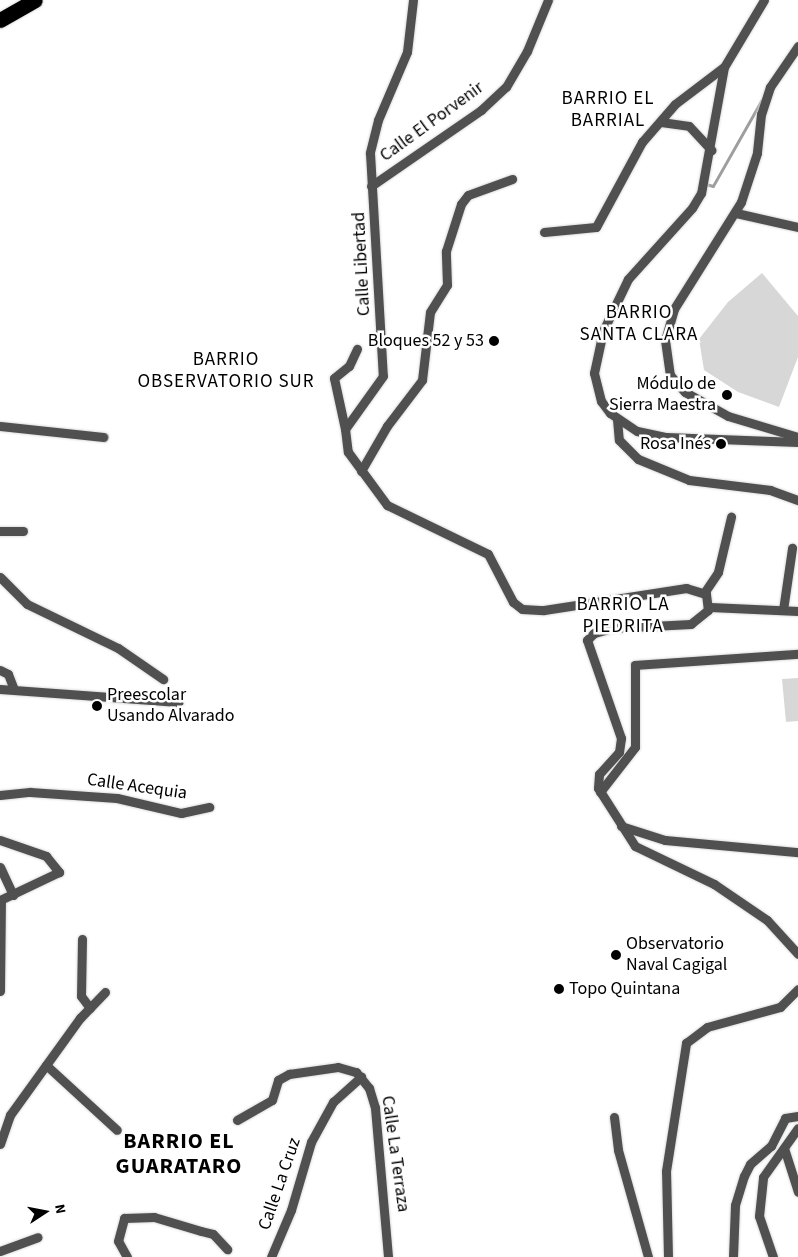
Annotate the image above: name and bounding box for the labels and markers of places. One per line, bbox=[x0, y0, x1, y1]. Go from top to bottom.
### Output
place label: Bloques 52 y 53 bbox=[368, 330, 484, 352]
marker: Bloques 52 y 53 bbox=[488, 335, 500, 347]
place label: Módulo de Sierra Maestra bbox=[609, 374, 716, 416]
marker: Módulo de Sierra Maestra bbox=[720, 388, 734, 402]
place label: Rosa Inés bbox=[640, 433, 711, 455]
marker: Rosa Inés bbox=[715, 438, 727, 450]
place label: Preescolar Usando Alvarado bbox=[107, 685, 234, 728]
marker: Preescolar Usando Alvarado bbox=[91, 700, 103, 712]
place label: Observatorio Naval Cagigal bbox=[626, 934, 727, 976]
marker: Observatorio Naval Cagigal bbox=[610, 949, 622, 961]
place label: Topo Quintana bbox=[569, 978, 680, 1000]
marker: Topo Quintana bbox=[553, 983, 565, 995]

